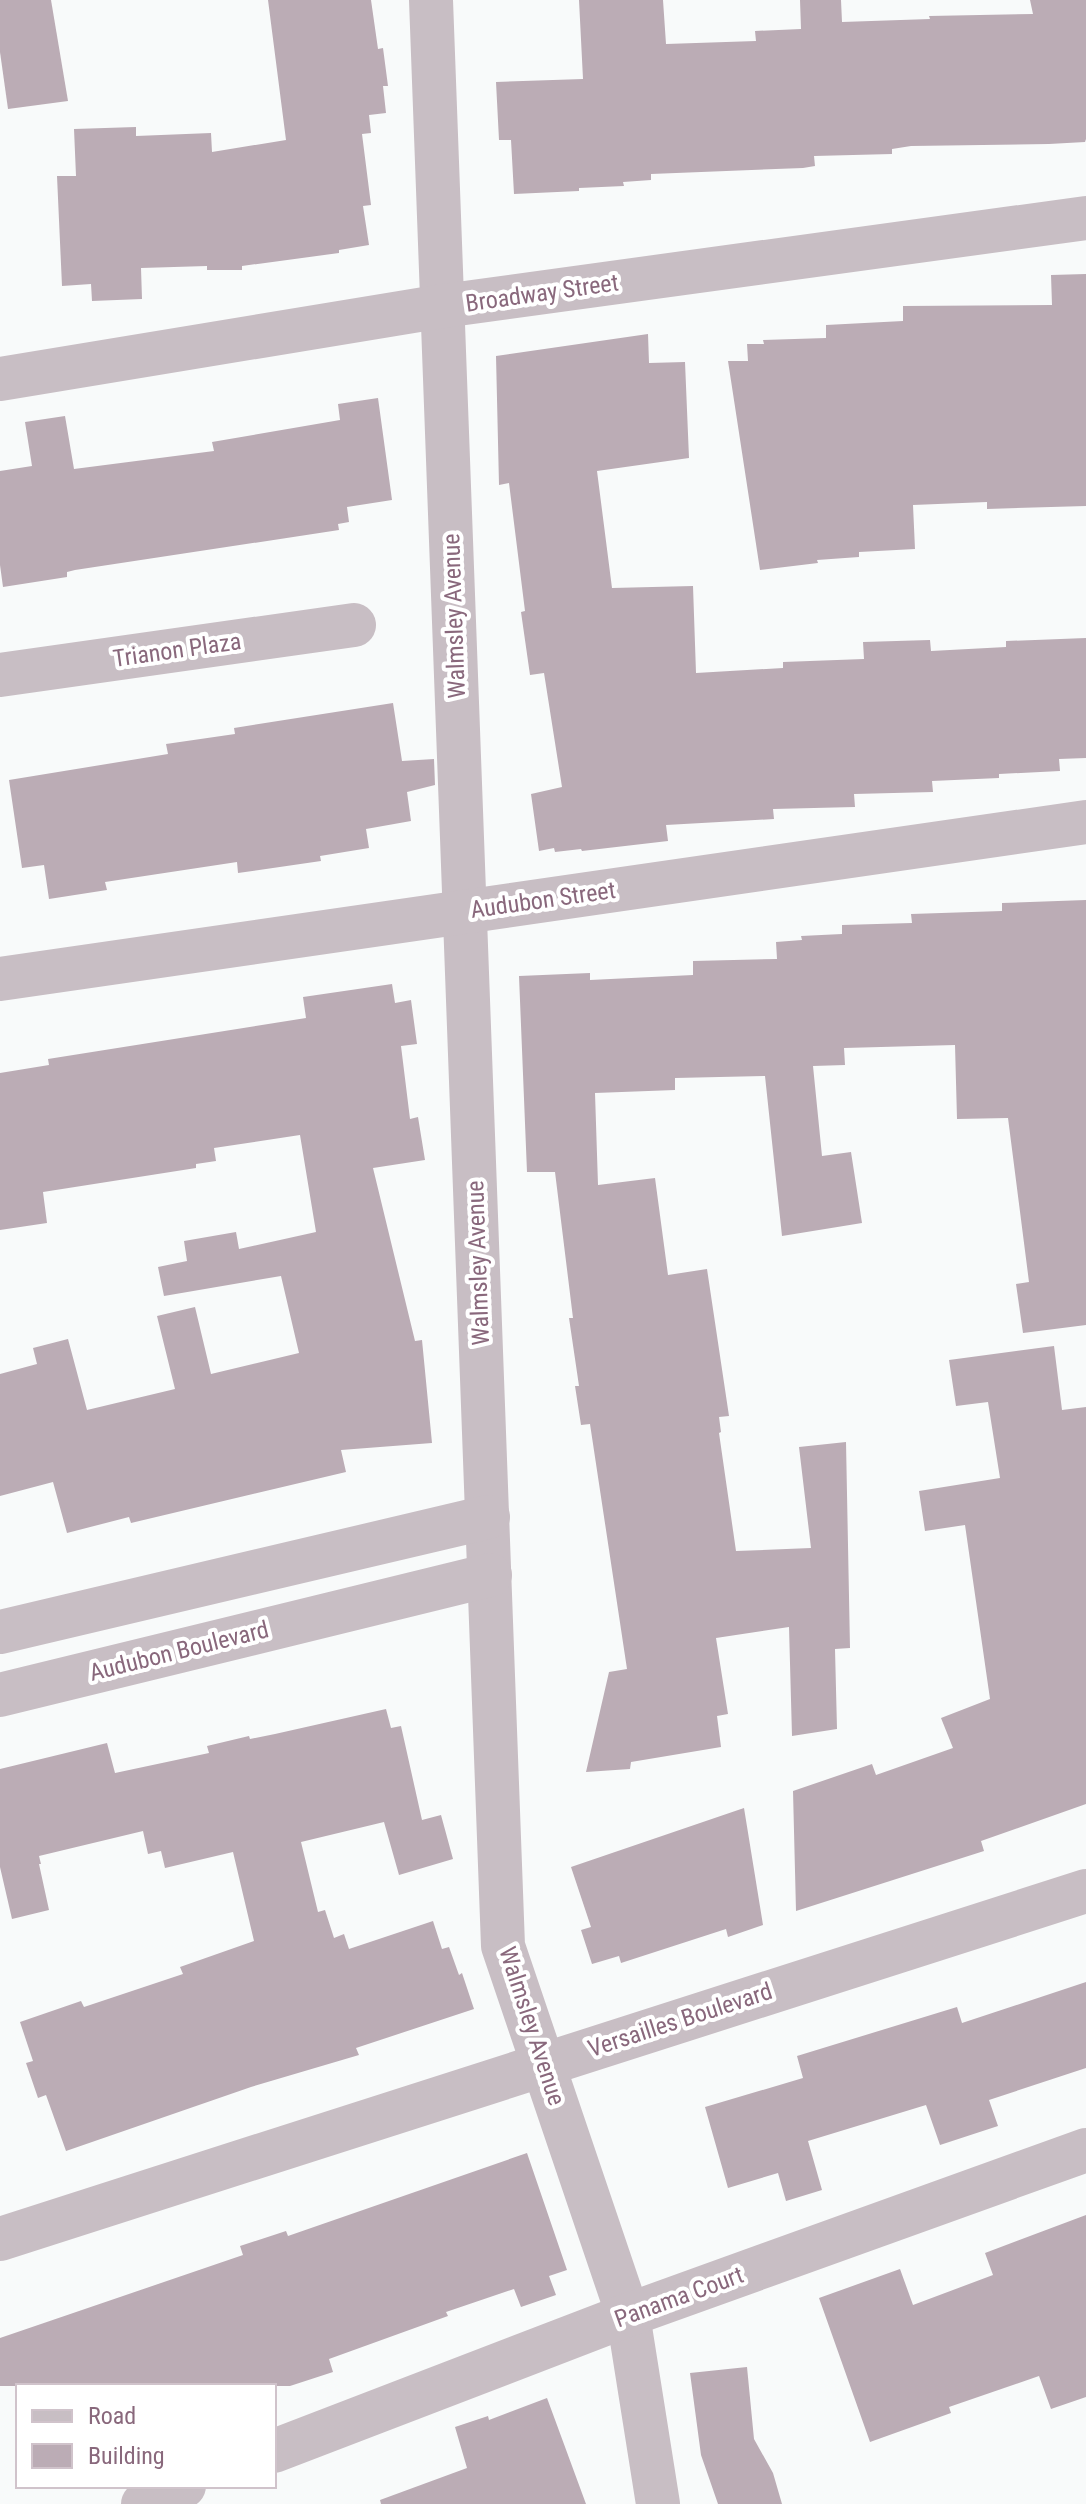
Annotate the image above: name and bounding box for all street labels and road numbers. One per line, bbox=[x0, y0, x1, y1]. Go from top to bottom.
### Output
street label: Broadway Street bbox=[464, 268, 620, 318]
street label: Walmsley Avenue bbox=[437, 533, 471, 699]
street label: Trianon Plaza bbox=[111, 627, 243, 673]
street label: Audubon Street bbox=[469, 876, 617, 924]
street label: Walmsley Avenue bbox=[461, 1180, 495, 1346]
street label: Audubon Boulevard bbox=[86, 1615, 272, 1687]
street label: Walmsley Avenue bbox=[493, 1943, 571, 2109]
street label: Versailles Boulevard bbox=[584, 1977, 776, 2063]
street label: Panama Court bbox=[611, 2261, 747, 2333]

